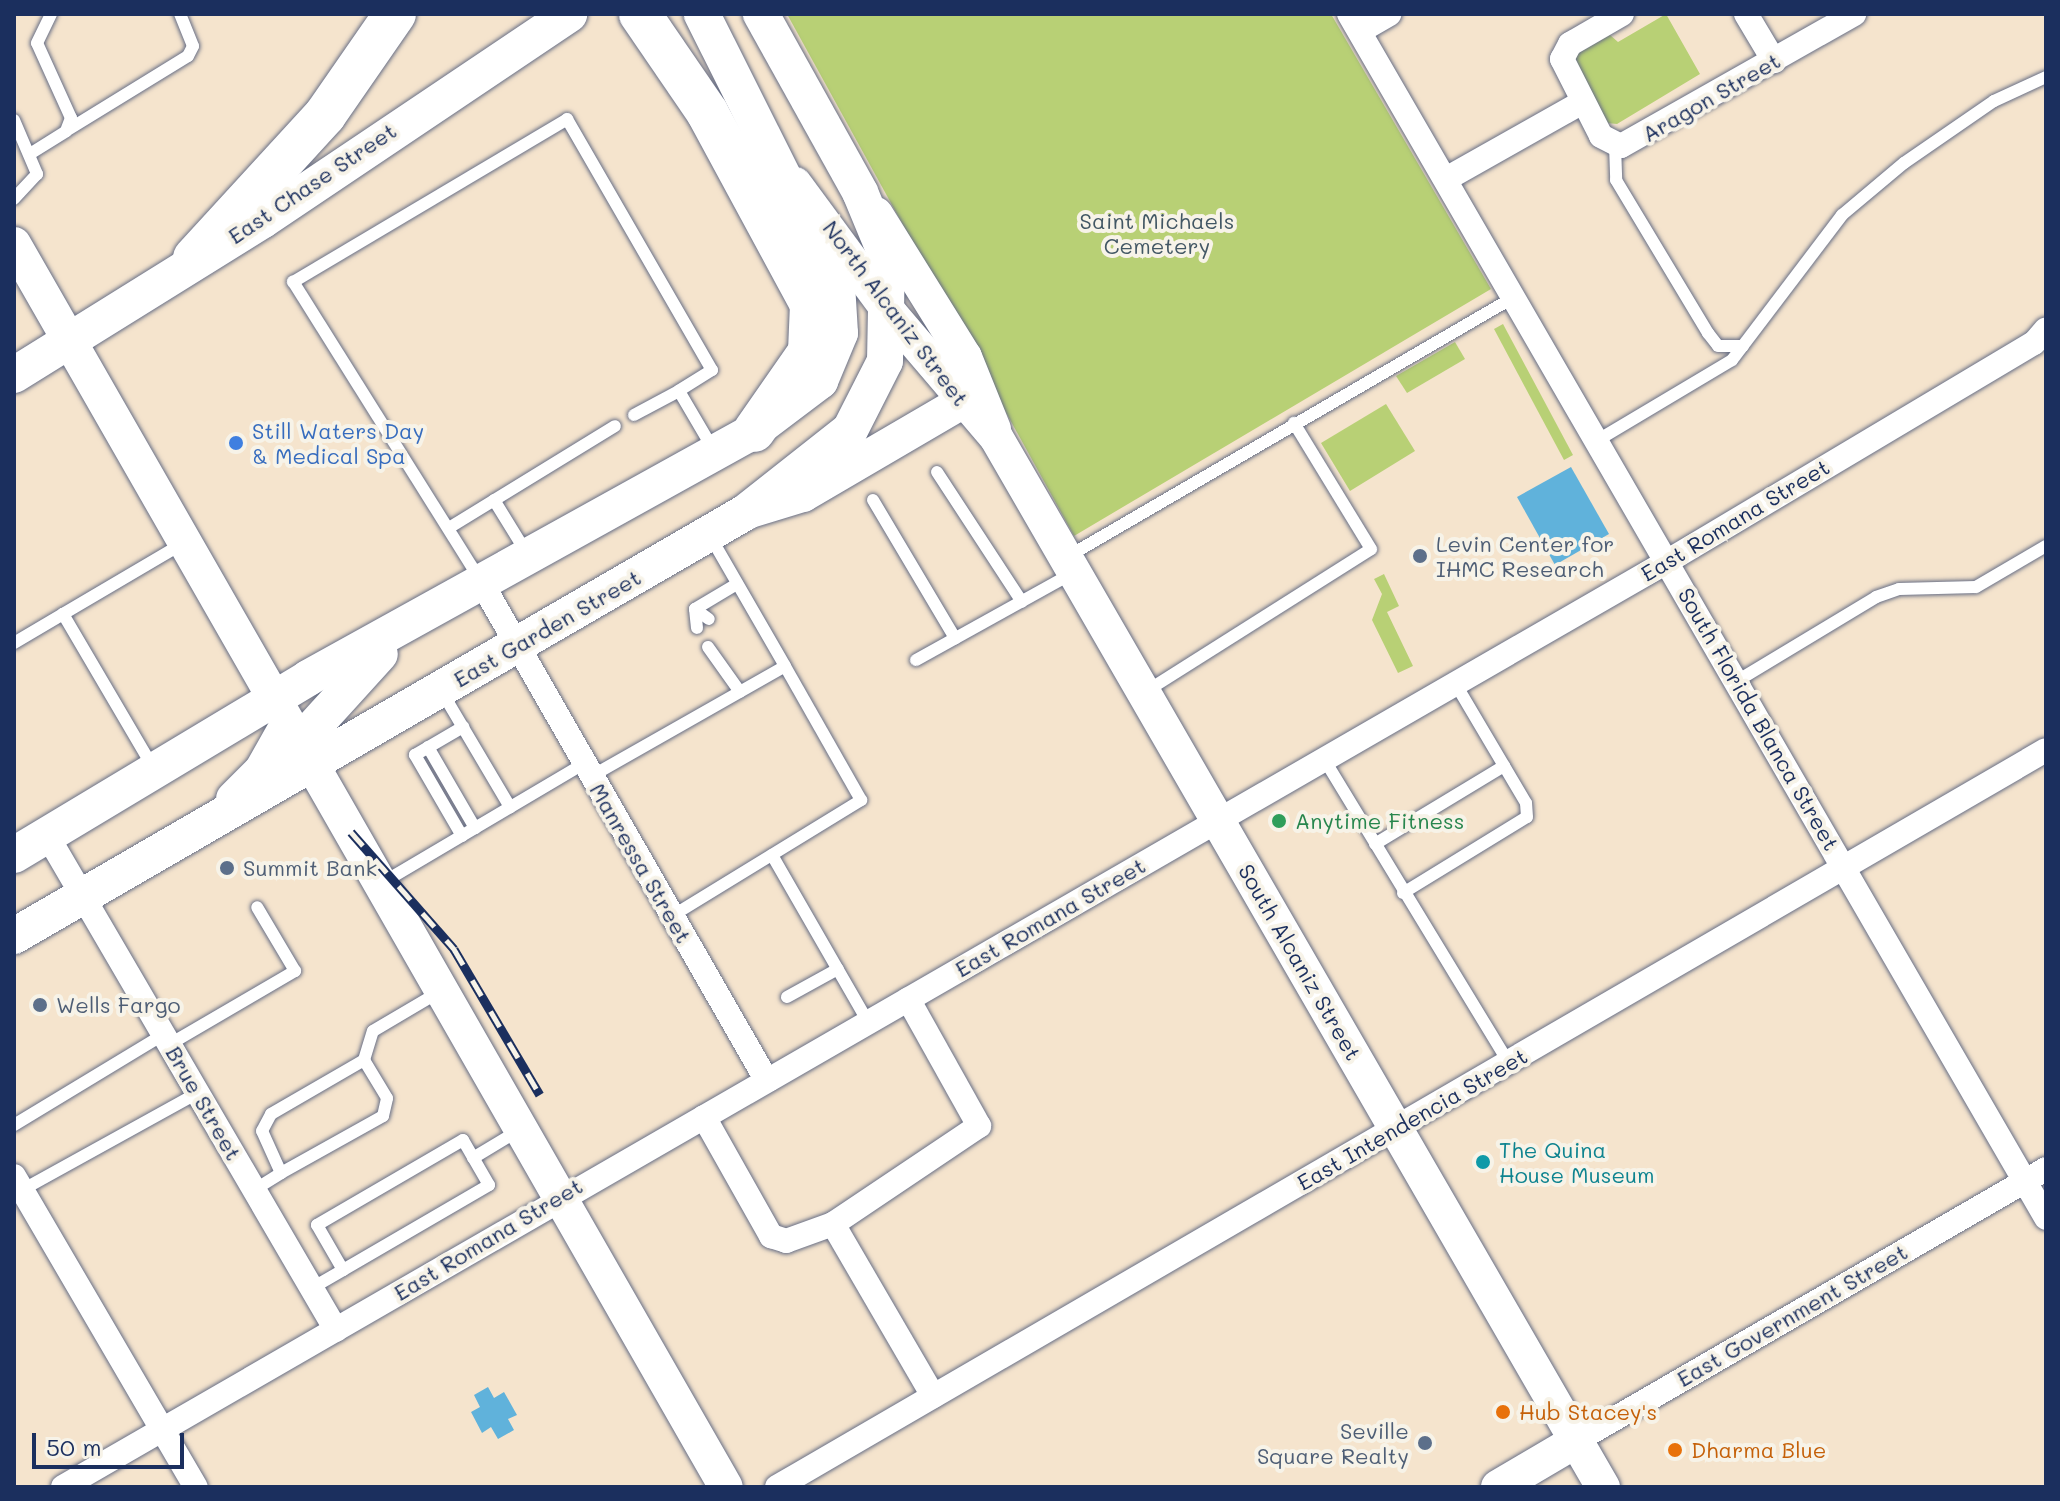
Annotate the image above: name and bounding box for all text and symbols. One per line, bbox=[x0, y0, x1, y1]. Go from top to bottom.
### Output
street label: Aragon Street bbox=[1637, 47, 1785, 147]
street label: East Chase Street bbox=[223, 117, 401, 249]
park label: Saint Michaels Cemetery bbox=[1080, 207, 1234, 258]
street label: North Alcaniz Street bbox=[818, 215, 974, 411]
place label: Still Waters Day & Medical Spa bbox=[252, 417, 424, 468]
marker: Still Waters Day & Medical Spa bbox=[227, 434, 245, 452]
street label: East Romana Street bbox=[1636, 453, 1834, 587]
place label: Levin Center for IHMC Research bbox=[1436, 530, 1614, 582]
marker: Levin Center for IHMC Research bbox=[1411, 547, 1429, 565]
street label: East Garden Street bbox=[449, 564, 645, 692]
street label: South Florida Blanca Street bbox=[1673, 583, 1845, 855]
street label: Manressa Street bbox=[585, 778, 697, 948]
place label: Anytime Fitness bbox=[1295, 808, 1464, 834]
marker: Anytime Fitness bbox=[1270, 812, 1288, 830]
street label: East Romana Street bbox=[950, 852, 1150, 982]
place label: Summit Bank bbox=[243, 855, 377, 881]
marker: Summit Bank bbox=[218, 859, 236, 877]
street label: South Alcaniz Street bbox=[1233, 859, 1367, 1065]
place label: Wells Fargo bbox=[56, 992, 181, 1018]
marker: Wells Fargo bbox=[31, 996, 49, 1014]
street label: Brue Street bbox=[161, 1041, 247, 1165]
street label: East Intendencia Street bbox=[1292, 1042, 1532, 1196]
place label: The Quina House Museum bbox=[1499, 1136, 1655, 1188]
marker: The Quina House Museum bbox=[1474, 1153, 1492, 1171]
street label: East Romana Street bbox=[389, 1172, 587, 1306]
street label: East Government Street bbox=[1672, 1238, 1912, 1392]
place label: Hub Stacey's bbox=[1519, 1399, 1657, 1425]
marker: Hub Stacey's bbox=[1494, 1403, 1512, 1421]
scale bar bbox=[36, 1417, 188, 1467]
place label: Seville Square Realty bbox=[1257, 1417, 1409, 1468]
text: 50 m bbox=[46, 1431, 102, 1462]
marker: Seville Square Realty bbox=[1416, 1434, 1434, 1452]
place label: Dharma Blue bbox=[1691, 1437, 1826, 1463]
marker: Dharma Blue bbox=[1666, 1441, 1684, 1459]

